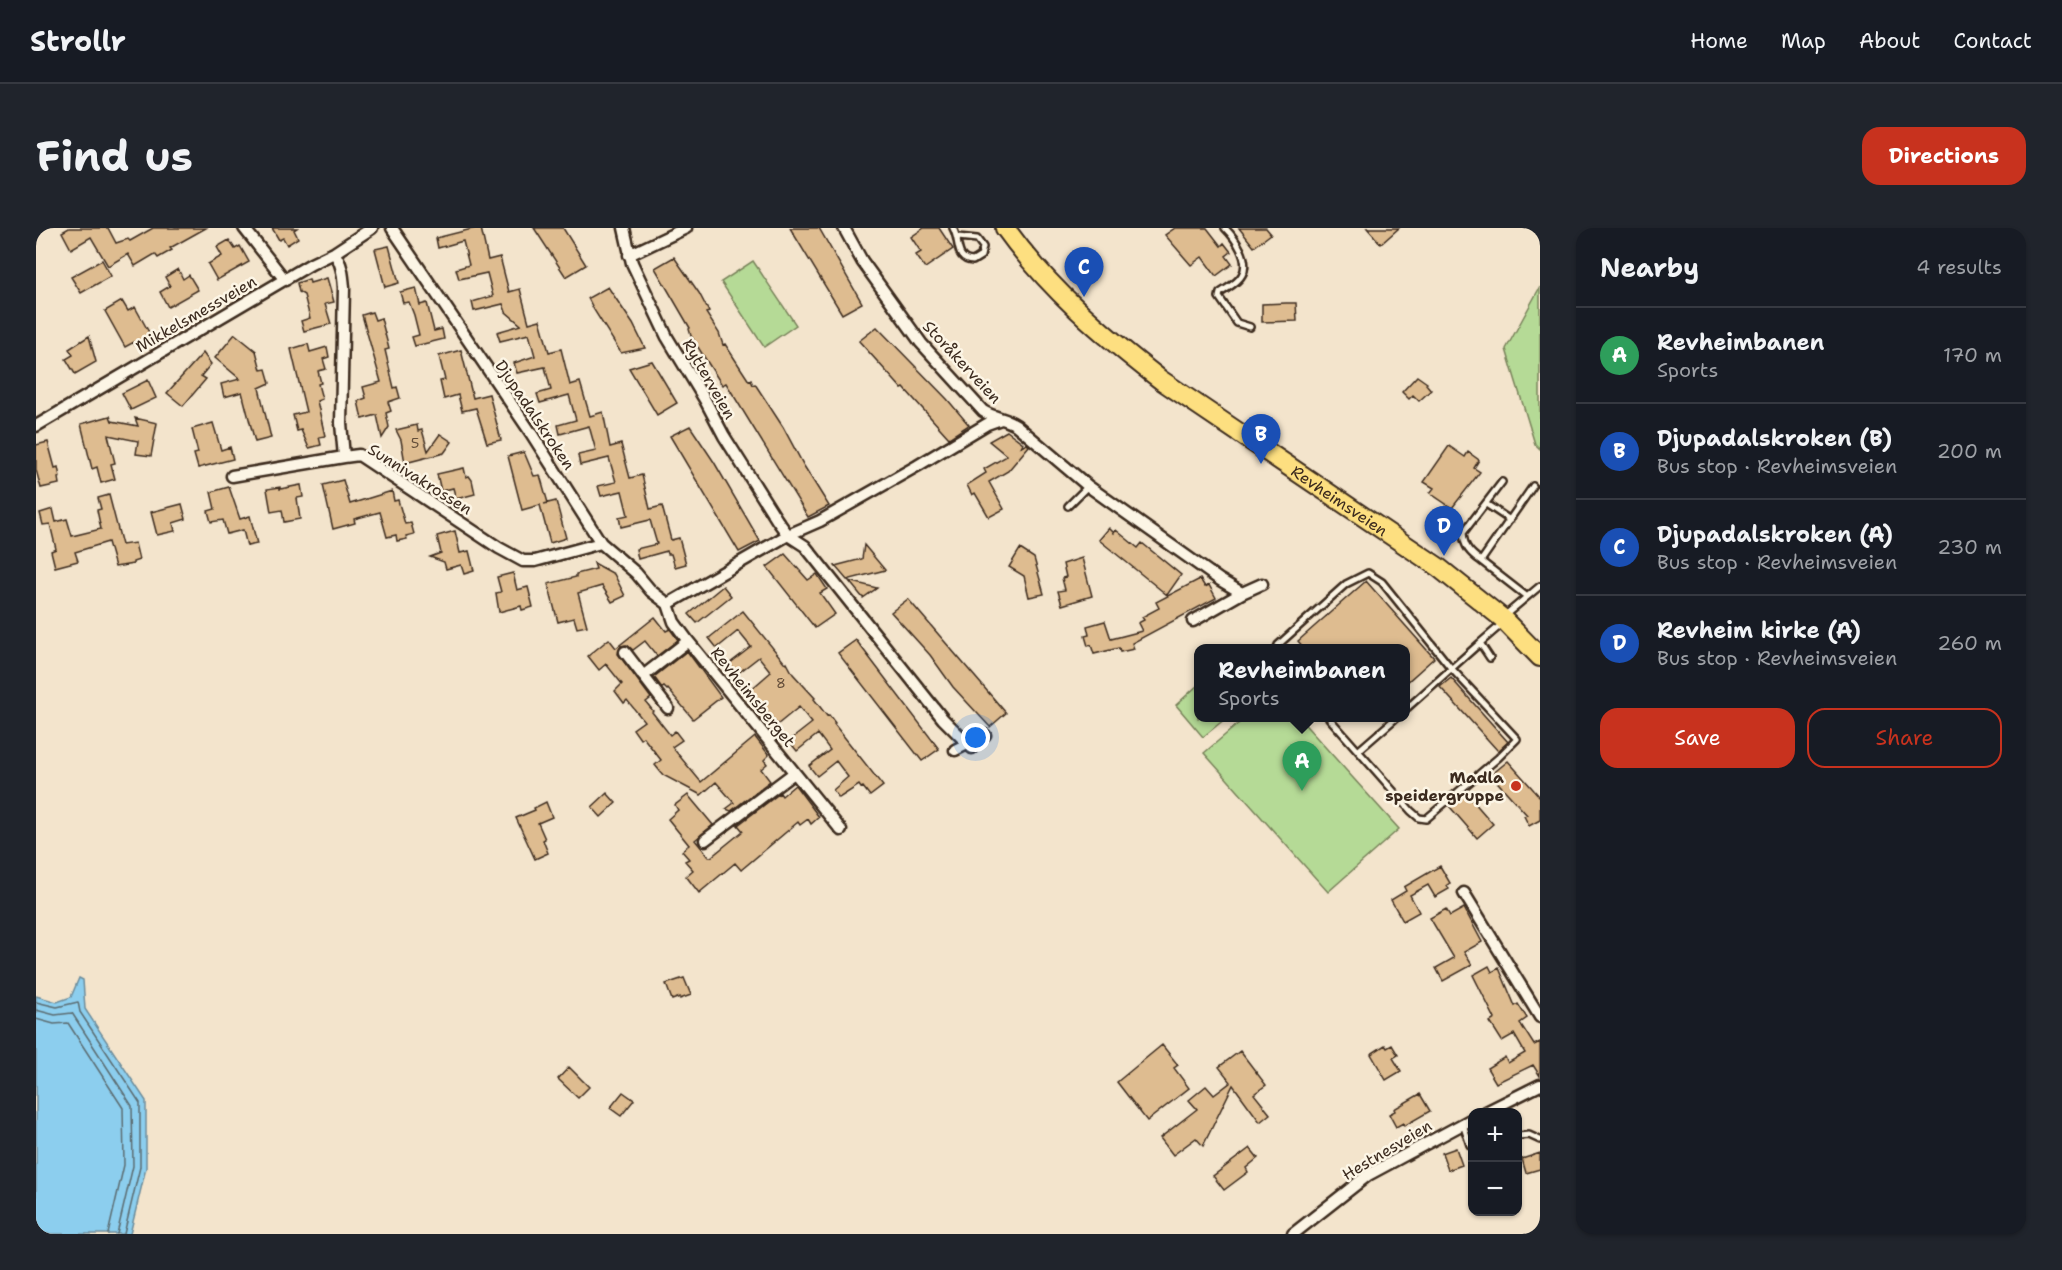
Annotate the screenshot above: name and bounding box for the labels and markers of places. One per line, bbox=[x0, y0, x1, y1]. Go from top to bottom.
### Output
pin: C bbox=[1064, 248, 1104, 297]
pin: B bbox=[1242, 414, 1280, 464]
pin: D bbox=[1424, 506, 1464, 556]
pin: A bbox=[1282, 742, 1322, 791]
place label: Madla speidergruppe bbox=[1385, 767, 1504, 806]
marker: Madla speidergruppe bbox=[1509, 779, 1523, 793]

